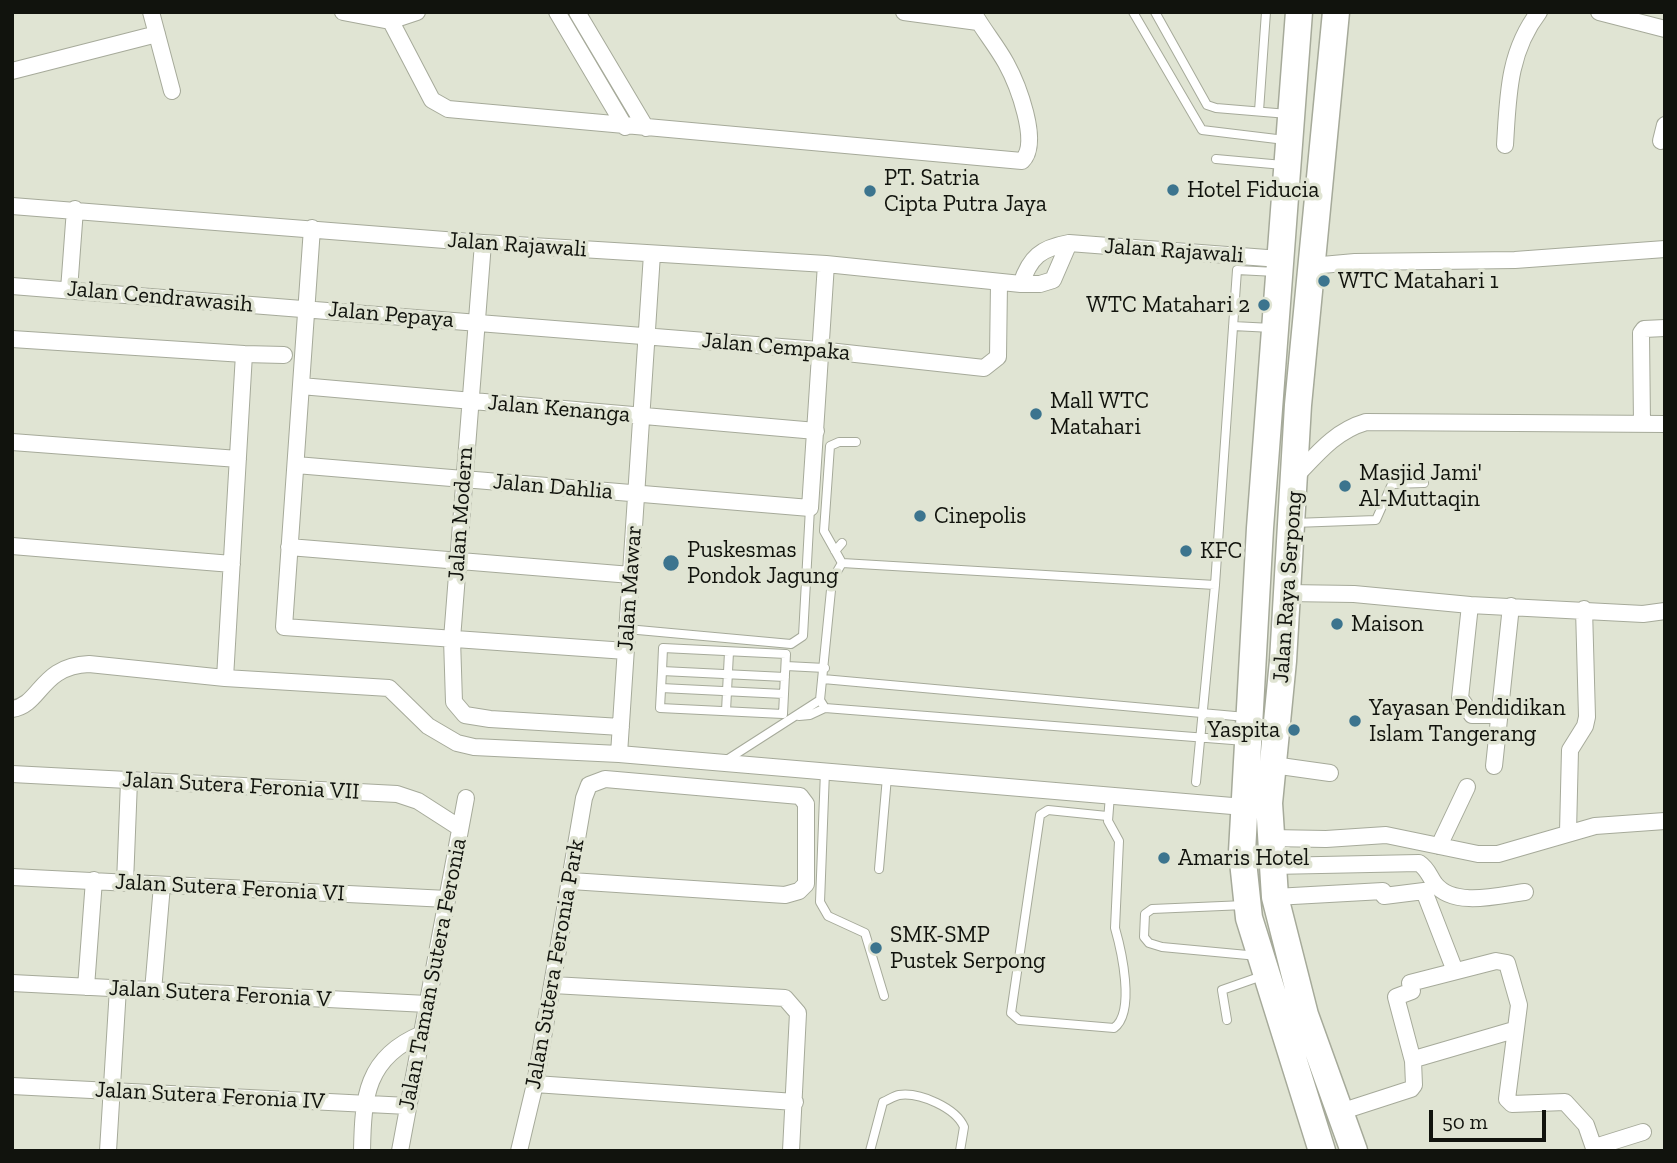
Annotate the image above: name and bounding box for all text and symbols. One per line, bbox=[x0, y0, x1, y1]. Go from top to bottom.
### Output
place label: PT. Satria Cipta Putra Jaya bbox=[884, 164, 1047, 218]
place label: Hotel Fiducia bbox=[1187, 176, 1319, 204]
marker: Hotel Fiducia bbox=[1165, 182, 1181, 198]
marker: PT. Satria Cipta Putra Jaya bbox=[862, 183, 878, 199]
street label: Jalan Rajawali bbox=[446, 226, 588, 264]
street label: Jalan Rajawali bbox=[1103, 232, 1245, 270]
place label: WTC Matahari 1 bbox=[1338, 267, 1499, 295]
marker: WTC Matahari 1 bbox=[1316, 273, 1332, 289]
street label: Jalan Cendrawasih bbox=[66, 275, 254, 319]
place label: WTC Matahari 2 bbox=[1086, 291, 1250, 319]
street label: Jalan Pepaya bbox=[327, 296, 455, 334]
marker: WTC Matahari 2 bbox=[1256, 297, 1272, 313]
street label: Jalan Cempaka bbox=[701, 327, 851, 367]
place label: Mall WTC Matahari bbox=[1050, 387, 1149, 441]
street label: Jalan Kenanga bbox=[487, 389, 631, 429]
marker: Mall WTC Matahari bbox=[1028, 406, 1044, 422]
street label: Jalan Modern bbox=[443, 446, 479, 582]
place label: Masjid Jami' Al-Muttaqin bbox=[1359, 459, 1482, 513]
street label: Jalan Dahlia bbox=[492, 468, 614, 506]
marker: Masjid Jami' Al-Muttaqin bbox=[1337, 478, 1353, 494]
street label: Jalan Raya Serpong bbox=[1268, 490, 1308, 684]
place label: Cinepolis bbox=[934, 502, 1026, 530]
marker: Cinepolis bbox=[912, 508, 928, 524]
street label: Jalan Mawar bbox=[612, 524, 648, 652]
place label: Puskesmas Pondok Jagung bbox=[687, 536, 839, 590]
place label: KFC bbox=[1200, 537, 1242, 565]
marker: KFC bbox=[1178, 543, 1194, 559]
marker: Puskesmas Pondok Jagung bbox=[661, 553, 681, 573]
place label: Maison bbox=[1351, 610, 1424, 638]
marker: Maison bbox=[1329, 616, 1345, 632]
place label: Yayasan Pendidikan Islam Tangerang bbox=[1369, 694, 1566, 748]
marker: Yayasan Pendidikan Islam Tangerang bbox=[1347, 713, 1363, 729]
place label: Yaspita bbox=[1208, 716, 1280, 744]
marker: Yaspita bbox=[1286, 722, 1302, 738]
street label: Jalan Sutera Feronia VII bbox=[122, 766, 360, 806]
street label: Jalan Taman Sutera Feronia bbox=[393, 836, 473, 1112]
street label: Jalan Sutera Feronia Park bbox=[519, 837, 591, 1091]
place label: Amaris Hotel bbox=[1178, 844, 1309, 872]
marker: Amaris Hotel bbox=[1156, 850, 1172, 866]
street label: Jalan Sutera Feronia VI bbox=[114, 868, 346, 908]
place label: SMK-SMP Pustek Serpong bbox=[890, 921, 1046, 975]
marker: SMK-SMP Pustek Serpong bbox=[868, 940, 884, 956]
street label: Jalan Sutera Feronia V bbox=[108, 974, 332, 1014]
street label: Jalan Sutera Feronia IV bbox=[94, 1076, 326, 1116]
scale bar bbox=[1432, 1096, 1549, 1140]
text: 50 m bbox=[1442, 1109, 1488, 1134]

